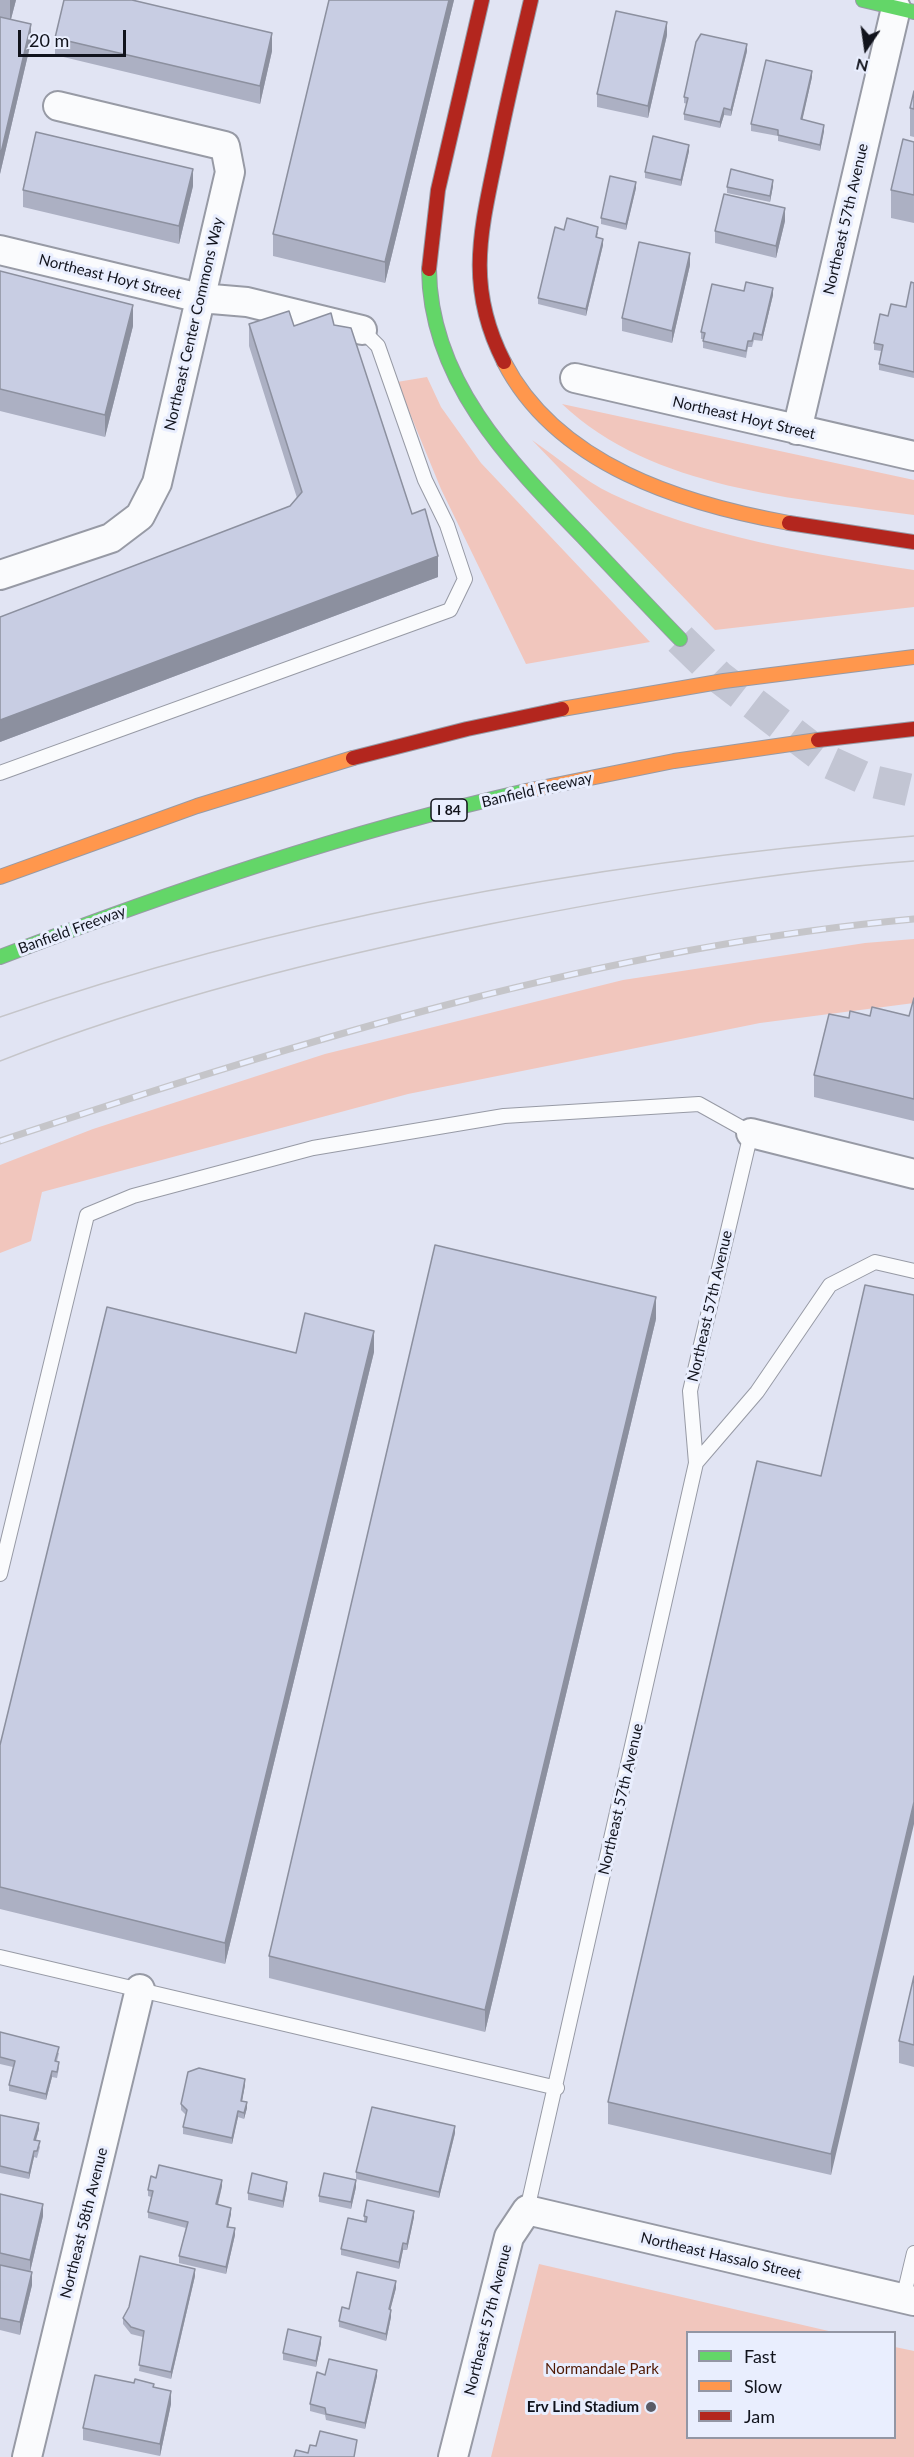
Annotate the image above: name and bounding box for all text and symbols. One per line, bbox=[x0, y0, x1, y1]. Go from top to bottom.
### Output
scale bar bbox=[21, 18, 129, 56]
north arrow bbox=[836, 18, 896, 78]
text: 20 m bbox=[29, 29, 69, 51]
text: N bbox=[854, 55, 870, 77]
street label: Northeast 57th Avenue bbox=[820, 142, 872, 296]
street label: Northeast Center Commons Way bbox=[161, 215, 227, 433]
street label: Northeast Hoyt Street bbox=[37, 251, 183, 303]
street label: Northeast Hoyt Street bbox=[671, 393, 817, 443]
street label: Banfield Freeway bbox=[480, 769, 594, 811]
road number: I 84 bbox=[431, 799, 467, 821]
street label: Banfield Freeway bbox=[16, 902, 128, 958]
street label: Northeast 57th Avenue bbox=[684, 1229, 736, 1383]
street label: Northeast 57th Avenue bbox=[595, 1722, 647, 1876]
street label: Northeast 58th Avenue bbox=[57, 2146, 111, 2300]
street label: Northeast Hassalo Street bbox=[639, 2229, 803, 2283]
street label: Northeast 57th Avenue bbox=[461, 2243, 515, 2397]
legend bbox=[686, 2331, 896, 2439]
text: Fast bbox=[744, 2345, 776, 2367]
park label: Normandale Park bbox=[545, 2360, 659, 2378]
text: Slow bbox=[744, 2375, 782, 2397]
place label: Erv Lind Stadium bbox=[527, 2398, 639, 2416]
marker: Erv Lind Stadium bbox=[644, 2400, 658, 2414]
text: Jam bbox=[744, 2405, 775, 2427]

